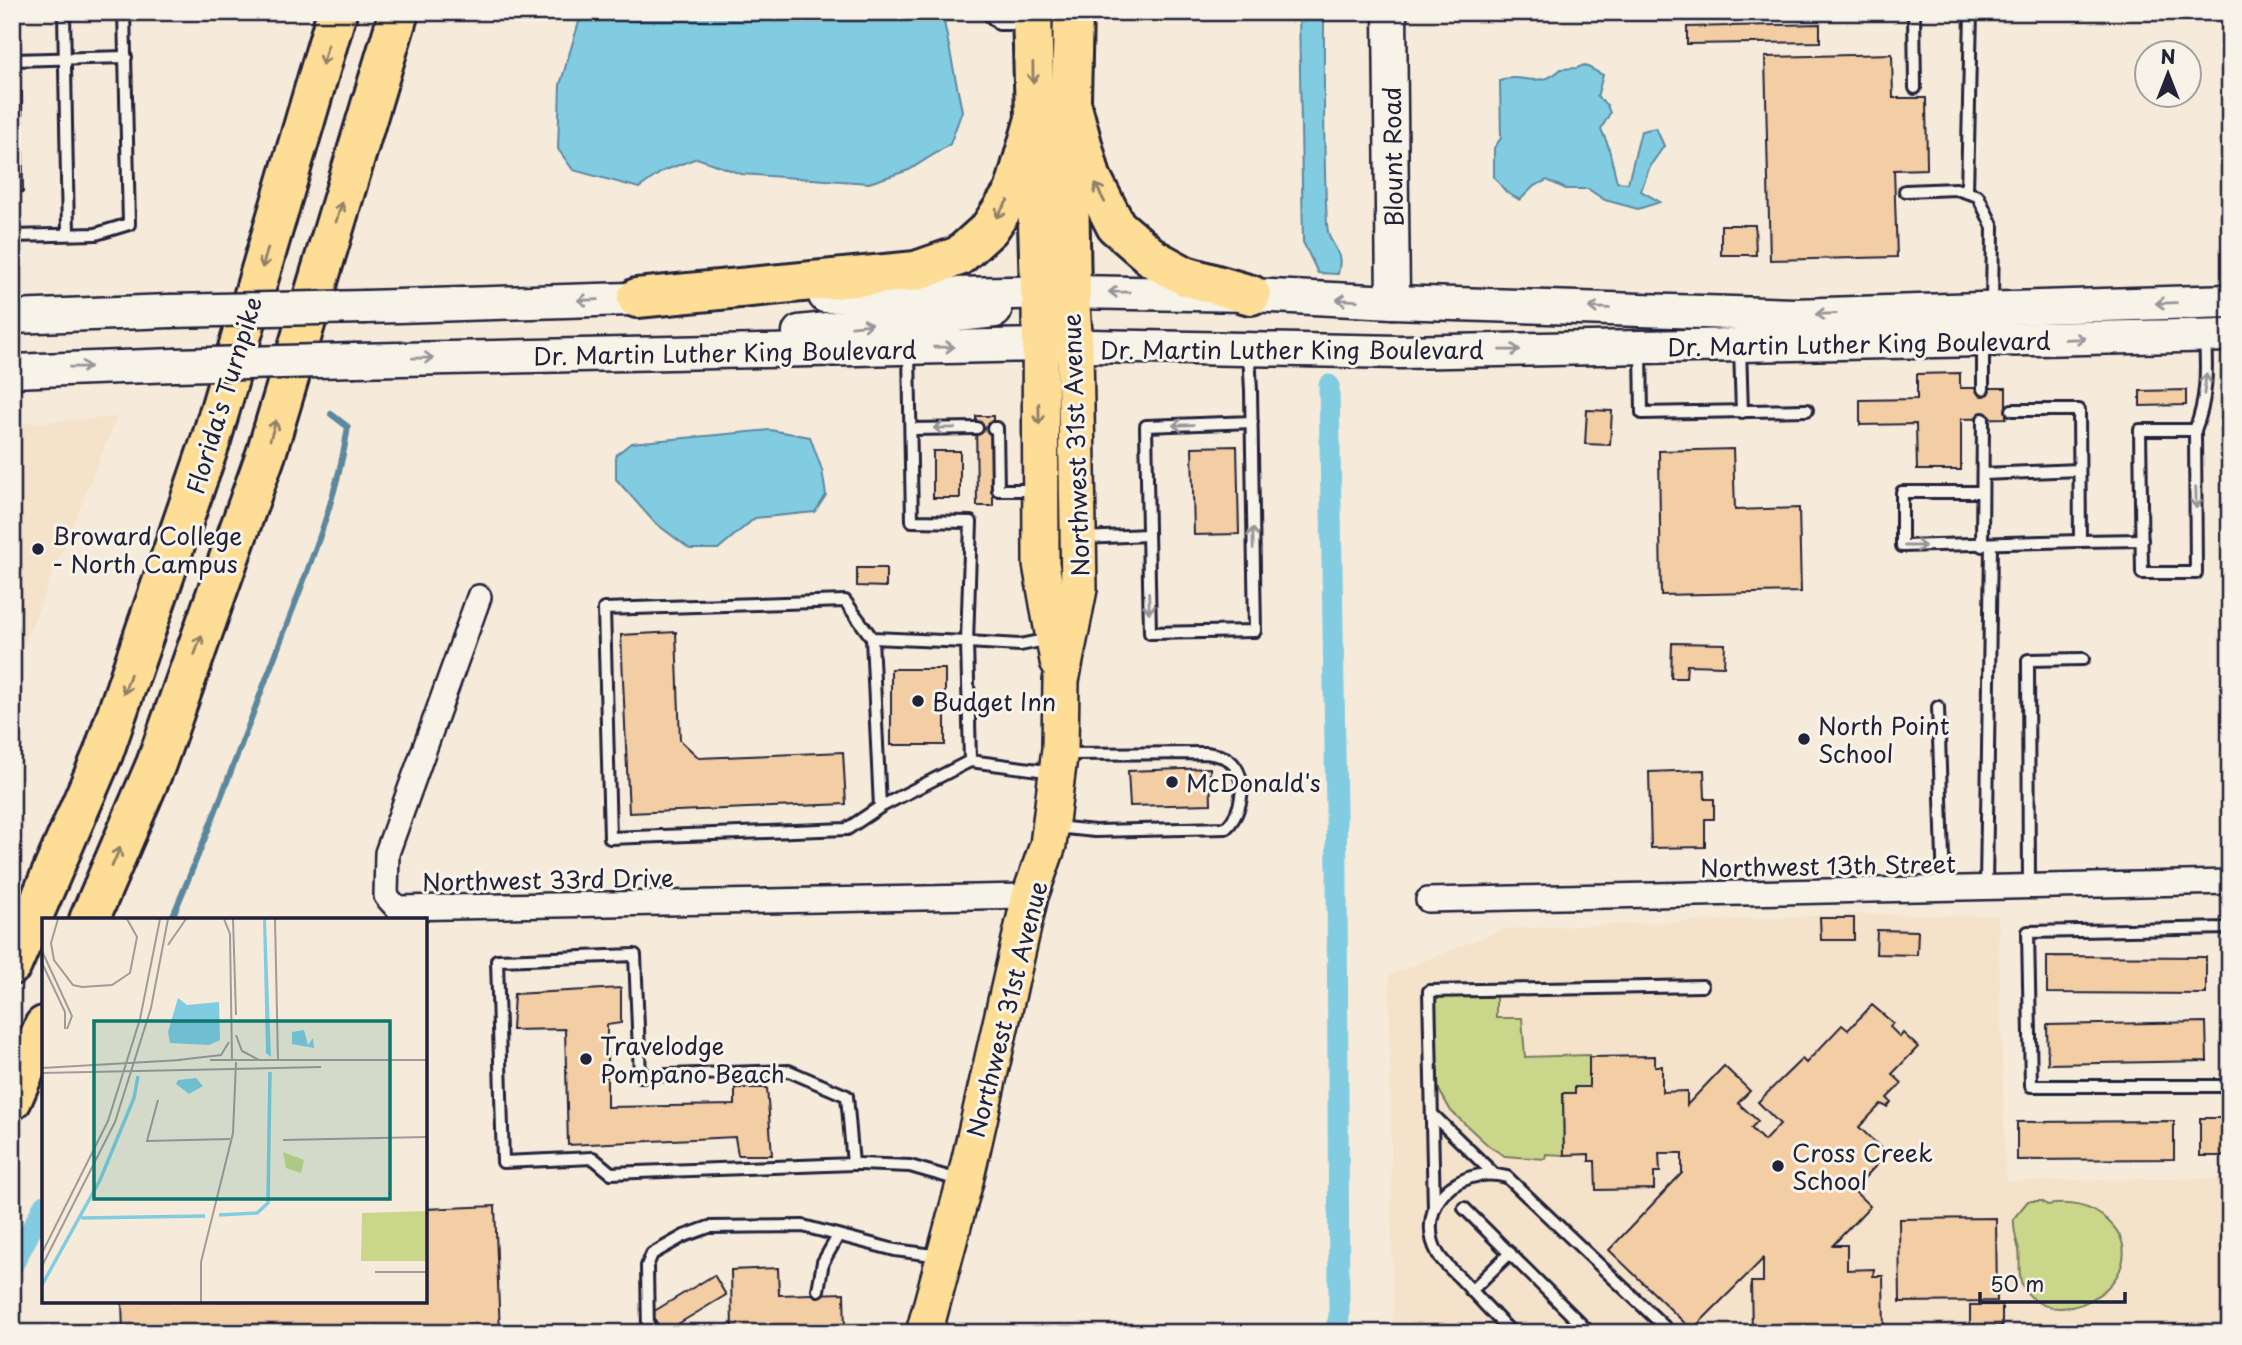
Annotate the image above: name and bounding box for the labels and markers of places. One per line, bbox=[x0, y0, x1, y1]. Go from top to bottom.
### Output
place label: Broward College - North Campus bbox=[52, 517, 242, 581]
marker: Broward College - North Campus bbox=[30, 541, 46, 557]
place label: Budget Inn bbox=[932, 683, 1056, 719]
marker: Budget Inn bbox=[910, 693, 926, 709]
place label: North Point School bbox=[1818, 707, 1950, 771]
marker: North Point School bbox=[1796, 731, 1812, 747]
place label: McDonald's bbox=[1186, 764, 1321, 800]
marker: McDonald's bbox=[1164, 774, 1180, 790]
place label: Travelodge Pompano Beach bbox=[600, 1027, 785, 1091]
marker: Travelodge Pompano Beach bbox=[578, 1051, 594, 1067]
place label: Cross Creek School bbox=[1792, 1134, 1933, 1198]
marker: Cross Creek School bbox=[1770, 1158, 1786, 1174]

